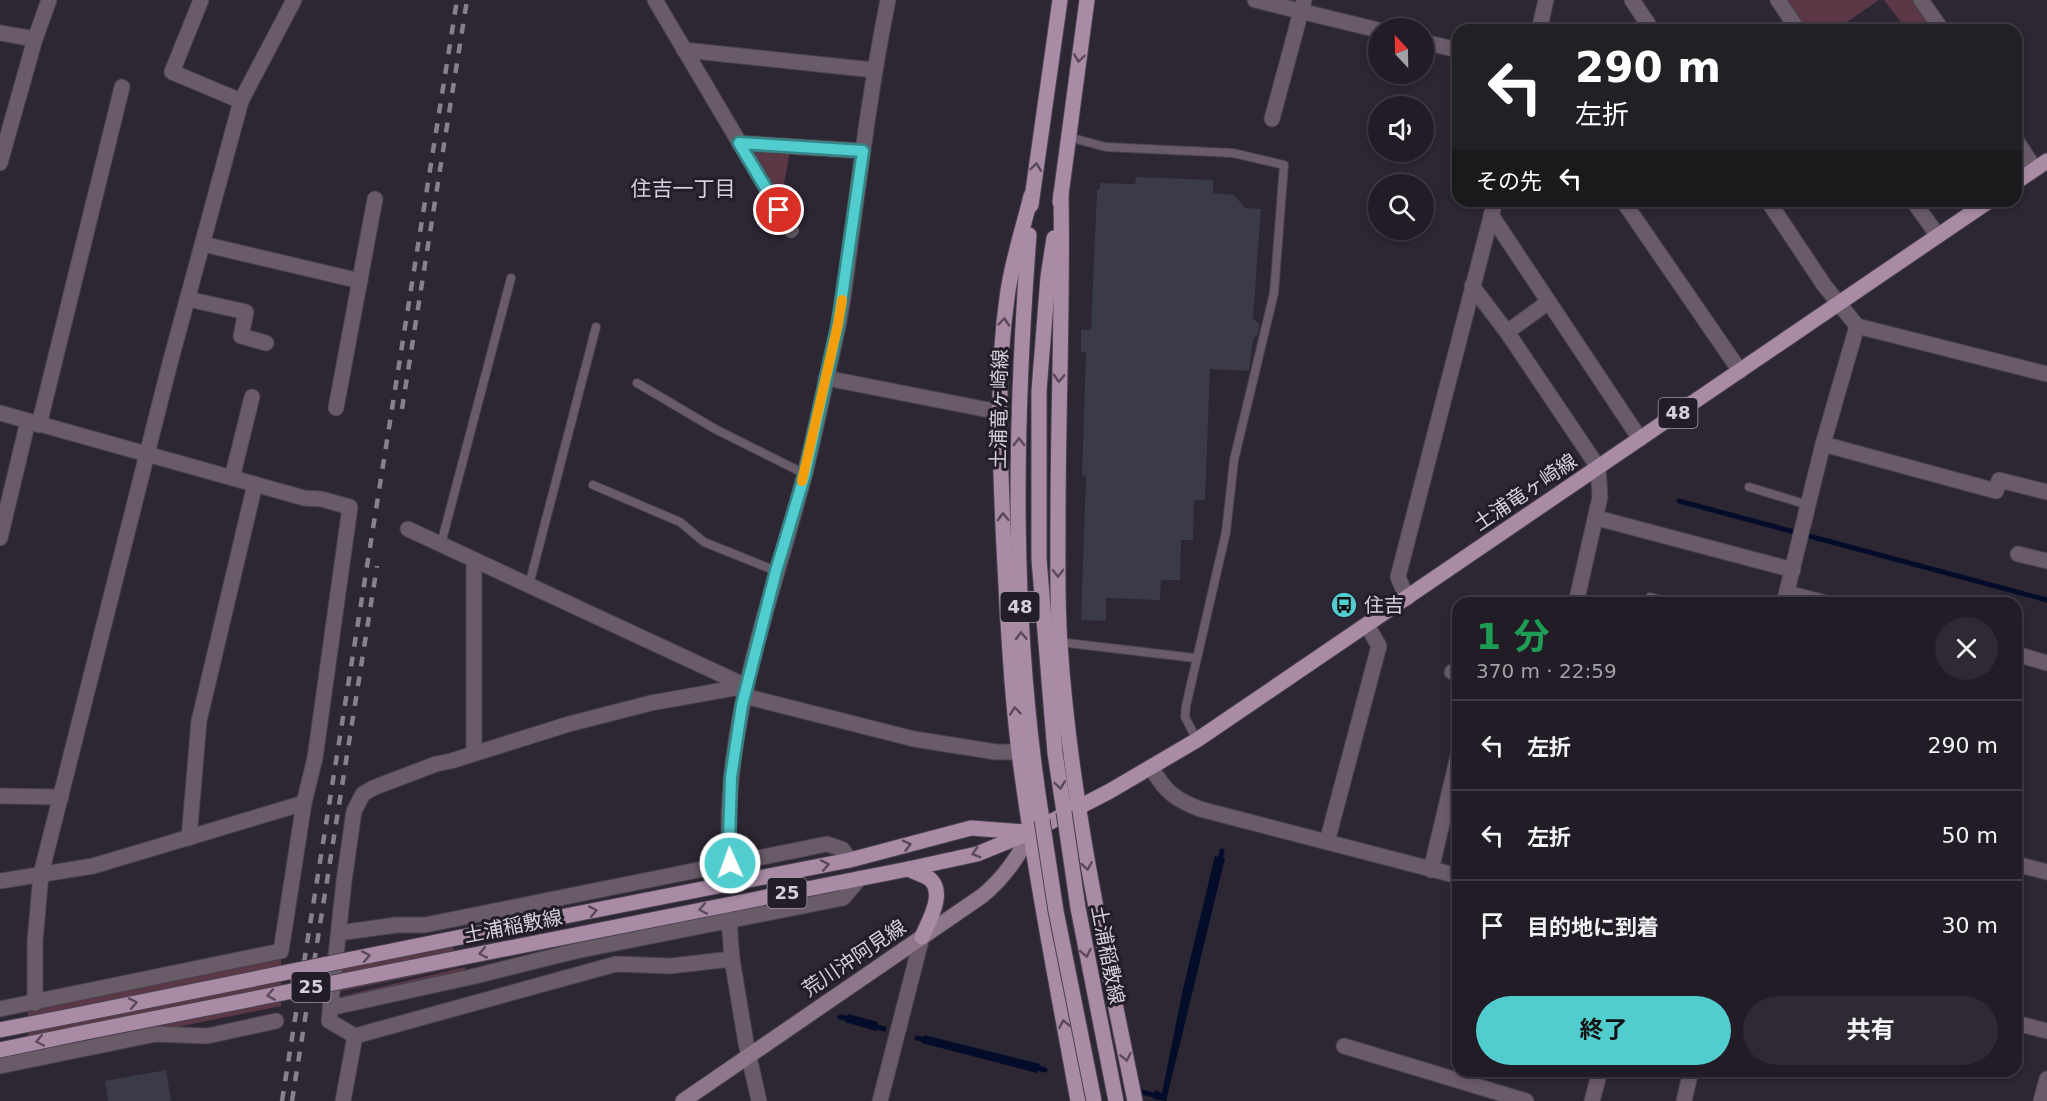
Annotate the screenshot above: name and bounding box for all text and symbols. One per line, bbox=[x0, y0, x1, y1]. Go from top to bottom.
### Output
north arrow bbox=[1368, 18, 1434, 84]
map controls bbox=[1368, 18, 1434, 240]
text: 290 m bbox=[1575, 43, 1721, 92]
icon: left bbox=[1476, 48, 1554, 126]
one-way arrow bbox=[1074, 53, 1086, 63]
button: sound bbox=[1368, 96, 1434, 162]
text: 左折 bbox=[1575, 99, 1629, 130]
one-way arrow bbox=[1029, 162, 1041, 171]
icon: left bbox=[1554, 162, 1587, 195]
text: その先 bbox=[1476, 169, 1542, 194]
button: search bbox=[1368, 174, 1434, 240]
district label: 住吉一丁目 bbox=[631, 177, 736, 201]
pin bbox=[753, 184, 804, 235]
icon: arrive bbox=[762, 193, 795, 226]
one-way arrow bbox=[997, 318, 1010, 327]
street label: 土浦竜ヶ崎線 bbox=[986, 349, 1012, 469]
one-way arrow bbox=[1053, 373, 1065, 382]
road number: 48 bbox=[1658, 398, 1698, 428]
one-way arrow bbox=[1012, 437, 1025, 446]
street label: 土浦竜ヶ崎線 bbox=[1469, 448, 1581, 536]
one-way arrow bbox=[997, 512, 1009, 521]
one-way arrow bbox=[1052, 568, 1065, 577]
bus stop icon: 住吉 bbox=[1329, 590, 1359, 620]
road number: 48 bbox=[1000, 592, 1040, 622]
place label: 住吉 bbox=[1364, 593, 1404, 617]
text: 1 分 bbox=[1476, 616, 1550, 657]
button: close bbox=[1935, 617, 1998, 680]
one-way arrow bbox=[1015, 632, 1028, 641]
text: 370 m · 22:59 bbox=[1476, 659, 1617, 683]
one-way arrow bbox=[1009, 707, 1022, 716]
icon: left bbox=[1476, 729, 1509, 762]
text: 290 m bbox=[1928, 733, 1998, 758]
text: 左折 bbox=[1527, 735, 1571, 760]
one-way arrow bbox=[1053, 780, 1065, 789]
icon: left bbox=[1476, 819, 1509, 852]
text: 50 m bbox=[1942, 823, 1998, 848]
text: 左折 bbox=[1527, 825, 1571, 850]
position arrow bbox=[698, 831, 762, 895]
one-way arrow bbox=[901, 840, 911, 853]
one-way arrow bbox=[971, 846, 982, 858]
one-way arrow bbox=[820, 859, 830, 872]
one-way arrow bbox=[1081, 861, 1093, 870]
road number: 25 bbox=[768, 878, 806, 908]
one-way arrow bbox=[698, 902, 708, 915]
street label: 土浦稲敷線 bbox=[1087, 904, 1129, 1006]
street label: 土浦稲敷線 bbox=[462, 905, 564, 947]
one-way arrow bbox=[587, 905, 597, 918]
icon: arrive bbox=[1476, 909, 1509, 942]
text: 30 m bbox=[1942, 913, 1998, 938]
street label: 荒川沖阿見線 bbox=[798, 914, 910, 1002]
text: 目的地に到着 bbox=[1527, 915, 1659, 940]
one-way arrow bbox=[478, 946, 488, 959]
one-way arrow bbox=[1079, 948, 1092, 958]
one-way arrow bbox=[360, 950, 370, 963]
road number: 25 bbox=[292, 972, 330, 1002]
one-way arrow bbox=[266, 988, 276, 1001]
button: 終了 bbox=[1476, 996, 1731, 1065]
button: 共有 bbox=[1743, 996, 1998, 1065]
one-way arrow bbox=[128, 997, 138, 1010]
one-way arrow bbox=[1058, 1019, 1071, 1029]
one-way arrow bbox=[36, 1034, 46, 1047]
one-way arrow bbox=[1119, 1052, 1132, 1062]

